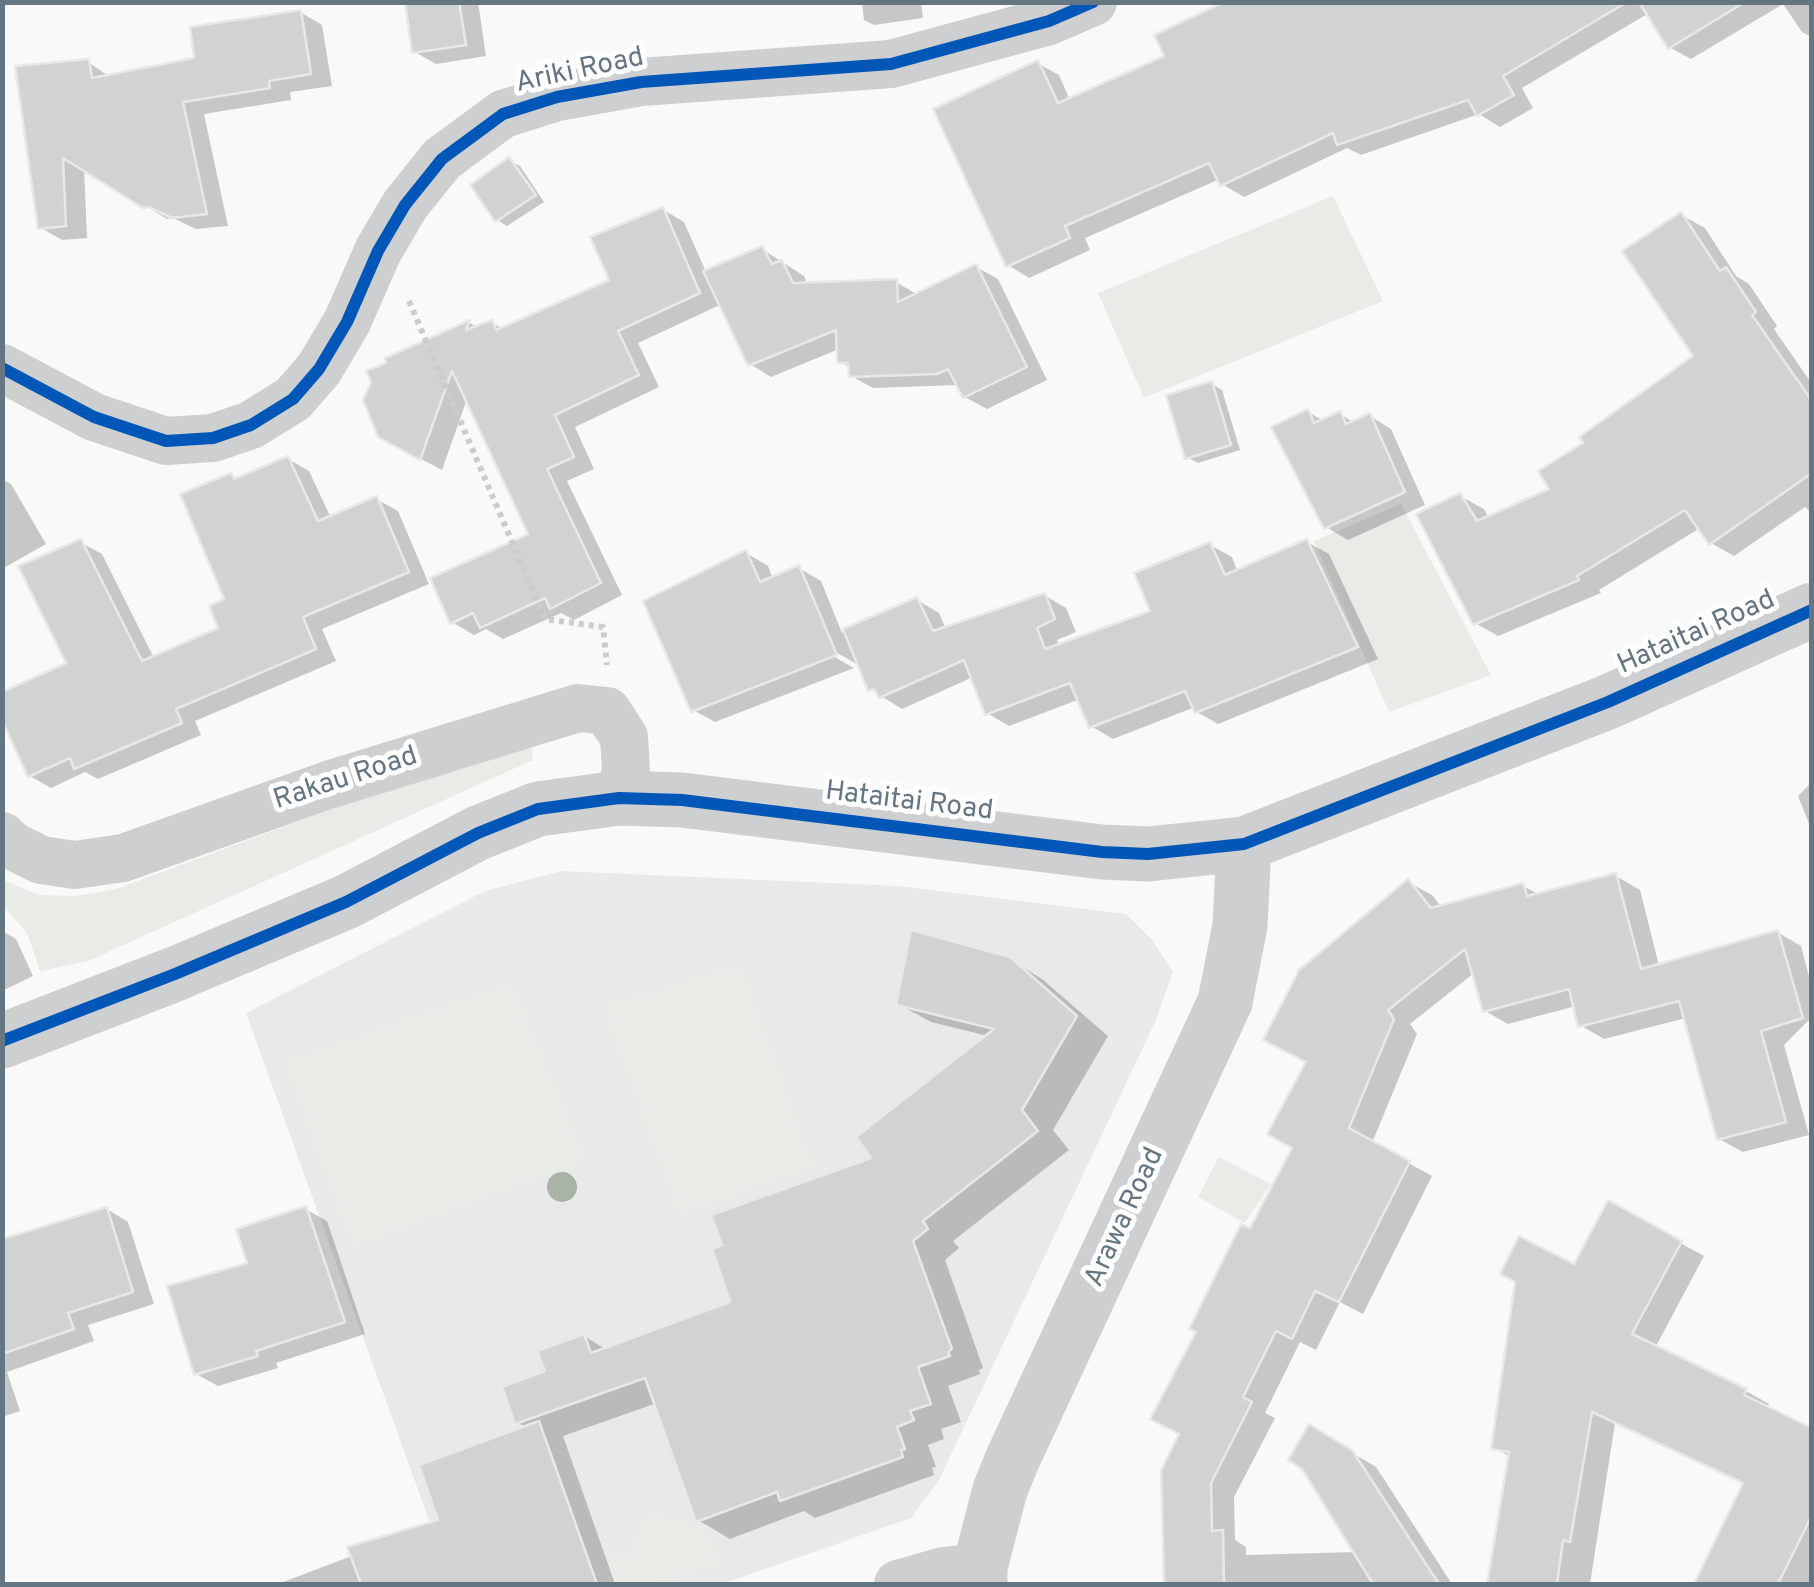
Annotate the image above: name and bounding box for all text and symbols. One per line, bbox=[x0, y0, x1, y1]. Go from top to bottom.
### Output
street label: Ariki Road bbox=[513, 42, 647, 102]
street label: Hataitai Road bbox=[1613, 584, 1781, 684]
street label: Rakau Road bbox=[270, 741, 422, 819]
street label: Hataitai Road bbox=[823, 776, 995, 830]
street label: Arawa Road bbox=[1079, 1143, 1173, 1293]

